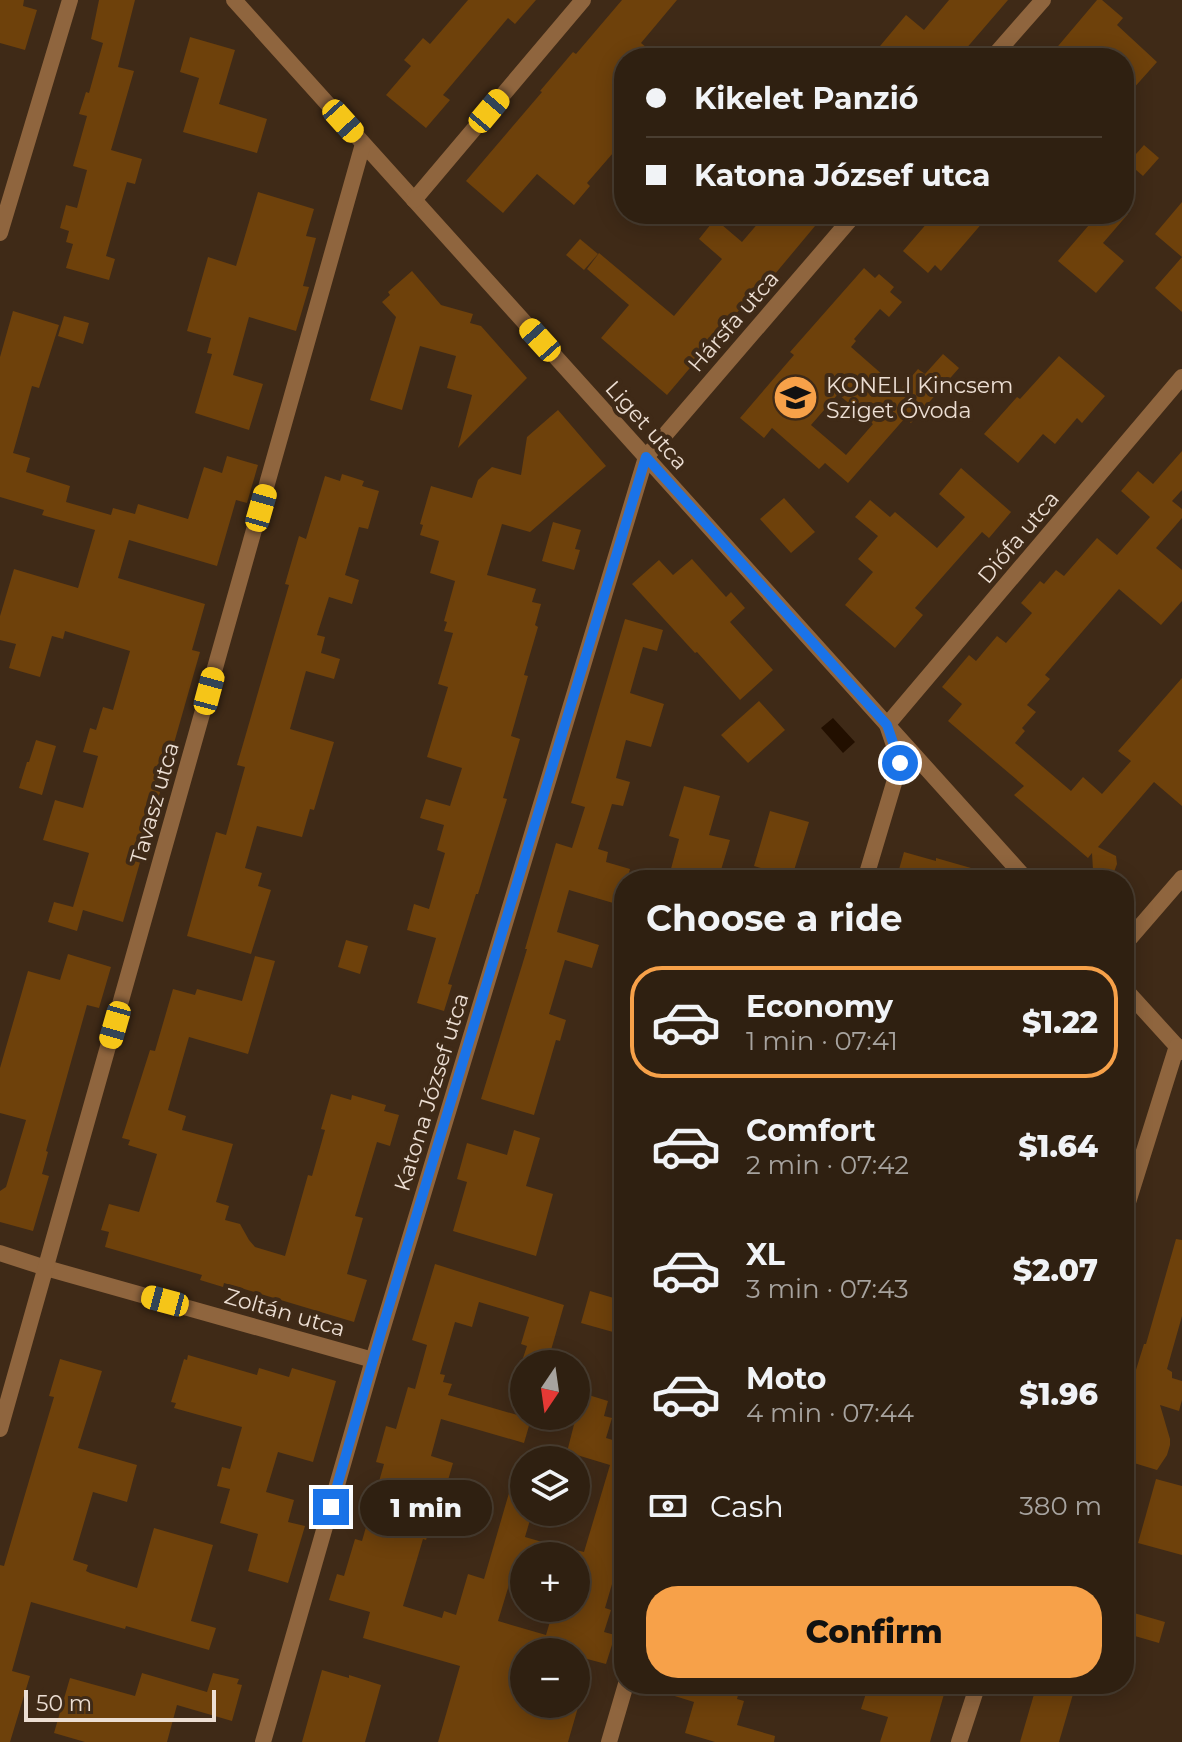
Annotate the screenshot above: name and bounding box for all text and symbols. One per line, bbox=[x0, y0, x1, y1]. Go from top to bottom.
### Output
text: Kikelet Panzió bbox=[694, 80, 918, 117]
car bbox=[464, 85, 514, 137]
car bbox=[318, 95, 368, 147]
text: Katona József utca bbox=[694, 157, 991, 194]
street label: Hársfa utca bbox=[682, 265, 785, 377]
car bbox=[515, 314, 565, 366]
place label: KONELI Kincsem Sziget Óvoda bbox=[826, 372, 1013, 424]
school or university icon: KONELI Kincsem Sziget Óvoda bbox=[771, 374, 819, 422]
street label: Liget utca bbox=[600, 375, 694, 475]
car bbox=[243, 482, 279, 534]
street label: Diófa utca bbox=[972, 486, 1065, 589]
car bbox=[191, 665, 227, 717]
street label: Tavasz utca bbox=[124, 739, 185, 867]
route start bbox=[882, 745, 918, 781]
text: Choose a ride bbox=[646, 896, 903, 940]
icon: car bbox=[650, 986, 722, 1058]
text: Economy bbox=[746, 988, 893, 1025]
street label: Katona József utca bbox=[388, 990, 475, 1195]
car bbox=[97, 999, 133, 1051]
text: $1.22 bbox=[1022, 1004, 1098, 1041]
text: 1 min · 07:41 bbox=[746, 1025, 898, 1057]
icon: car bbox=[650, 1110, 722, 1182]
text: Comfort bbox=[746, 1112, 876, 1149]
text: $1.64 bbox=[1018, 1128, 1098, 1165]
text: 2 min · 07:42 bbox=[746, 1149, 909, 1181]
icon: car bbox=[650, 1234, 722, 1306]
text: XL bbox=[746, 1236, 785, 1273]
text: $2.07 bbox=[1013, 1252, 1098, 1289]
text: 3 min · 07:43 bbox=[746, 1273, 909, 1305]
street label: Zoltán utca bbox=[221, 1282, 348, 1343]
car bbox=[139, 1283, 191, 1319]
north arrow bbox=[510, 1350, 590, 1430]
map controls bbox=[510, 1350, 590, 1718]
icon: car bbox=[650, 1358, 722, 1430]
text: Moto bbox=[746, 1360, 827, 1397]
text: $1.96 bbox=[1019, 1376, 1098, 1413]
text: 4 min · 07:44 bbox=[746, 1397, 914, 1429]
button: layers bbox=[510, 1446, 590, 1526]
callout: 1 min bbox=[359, 1479, 491, 1535]
icon: cash bbox=[646, 1484, 690, 1528]
text: Cash bbox=[710, 1488, 784, 1525]
route end bbox=[313, 1489, 349, 1525]
text: 380 m bbox=[1019, 1490, 1102, 1522]
text: 1 min bbox=[390, 1492, 462, 1524]
button: + bbox=[510, 1542, 590, 1622]
button: Confirm bbox=[646, 1586, 1102, 1678]
button: − bbox=[510, 1638, 590, 1718]
scale bar bbox=[24, 1686, 216, 1722]
text: 50 m bbox=[36, 1690, 92, 1717]

